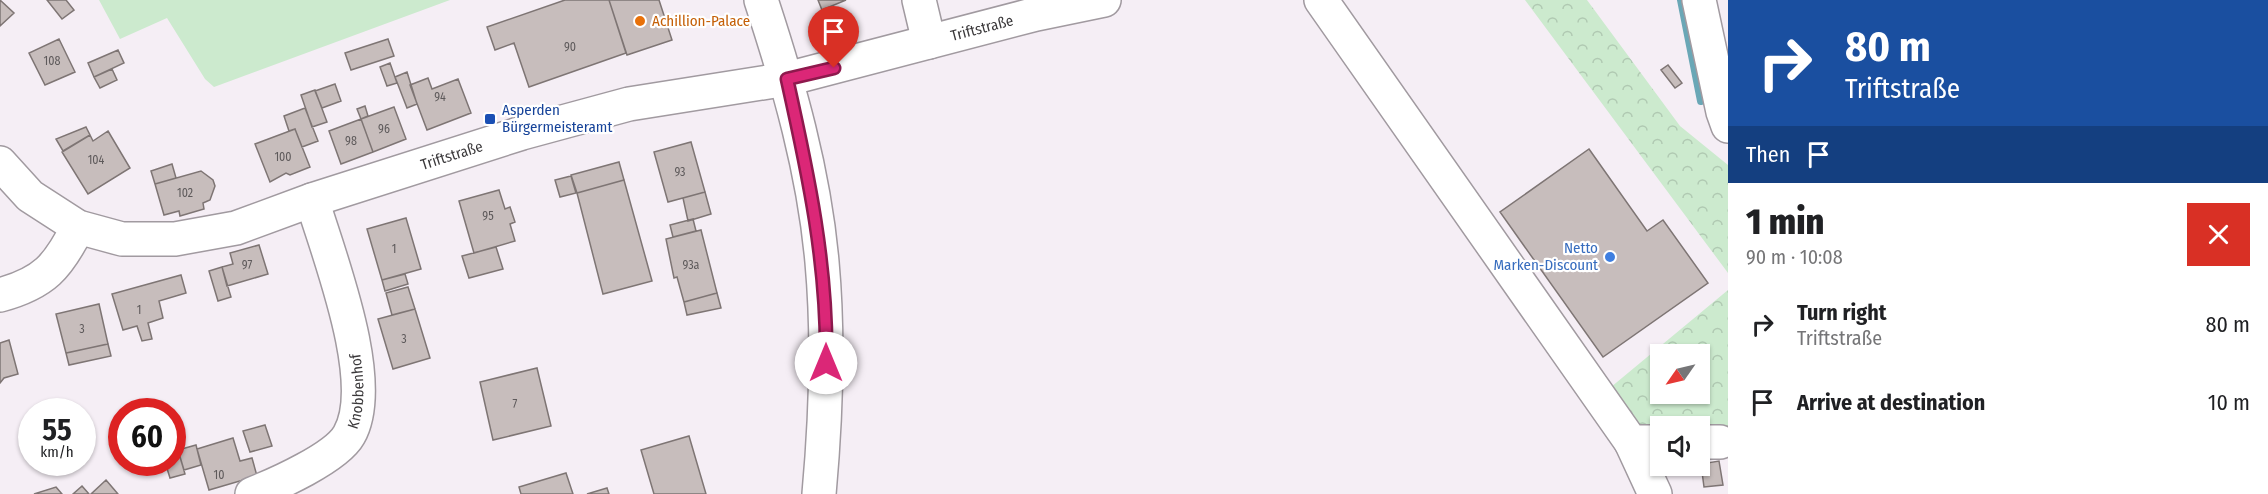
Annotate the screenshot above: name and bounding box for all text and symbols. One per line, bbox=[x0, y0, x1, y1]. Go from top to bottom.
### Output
pin bbox=[808, 6, 859, 68]
street label: Triftstraße bbox=[949, 11, 1015, 45]
place label: Achillion-Palace bbox=[652, 12, 750, 30]
marker: Achillion-Palace bbox=[633, 14, 647, 28]
icon: arrive bbox=[817, 15, 850, 48]
text: 80 m bbox=[1845, 22, 1931, 72]
icon: right bbox=[1746, 24, 1824, 102]
house number: 90 bbox=[564, 40, 576, 54]
house number: 108 bbox=[44, 54, 60, 68]
text: Triftstraße bbox=[1845, 73, 1960, 105]
house number: 94 bbox=[434, 90, 446, 104]
place label: Asperden Bürgermeisteramt bbox=[502, 101, 612, 136]
marker: Asperden Bürgermeisteramt bbox=[483, 112, 497, 126]
house number: 96 bbox=[378, 122, 390, 136]
house number: 98 bbox=[345, 134, 357, 148]
street label: Triftstraße bbox=[419, 137, 485, 174]
icon: arrive bbox=[1802, 138, 1835, 171]
text: Then bbox=[1746, 141, 1790, 168]
house number: 100 bbox=[274, 150, 292, 164]
house number: 104 bbox=[88, 153, 105, 167]
house number: 93 bbox=[674, 165, 686, 179]
house number: 102 bbox=[177, 186, 193, 200]
text: 1 min bbox=[1746, 200, 1824, 244]
button: close bbox=[2187, 203, 2250, 266]
house number: 95 bbox=[482, 209, 494, 223]
place label: Netto Marken-Discount bbox=[1493, 239, 1598, 274]
house number: 1 bbox=[392, 242, 396, 256]
text: 90 m · 10:08 bbox=[1746, 245, 1843, 269]
marker: Netto Marken-Discount bbox=[1603, 250, 1617, 264]
house number: 97 bbox=[242, 258, 252, 272]
house number: 93a bbox=[683, 258, 700, 272]
text: Turn right bbox=[1797, 299, 1886, 326]
house number: 1 bbox=[137, 303, 141, 317]
icon: right bbox=[1746, 308, 1779, 341]
text: 80 m bbox=[2205, 311, 2250, 338]
house number: 3 bbox=[79, 322, 85, 336]
text: Triftstraße bbox=[1797, 326, 1882, 350]
position arrow bbox=[794, 331, 858, 395]
house number: 3 bbox=[401, 332, 407, 346]
north arrow bbox=[1650, 344, 1710, 404]
map controls bbox=[1650, 344, 1710, 476]
street label: Knobbenhof bbox=[344, 351, 367, 431]
icon: arrive bbox=[1746, 386, 1779, 419]
text: Arrive at destination bbox=[1797, 389, 1985, 416]
text: 10 m bbox=[2208, 389, 2250, 416]
house number: 7 bbox=[513, 397, 518, 411]
speed limit sign: 60 bbox=[108, 398, 186, 476]
text: 55 bbox=[42, 412, 72, 448]
button: sound bbox=[1650, 416, 1710, 476]
text: km/h bbox=[40, 443, 74, 461]
house number: 10 bbox=[214, 468, 224, 482]

